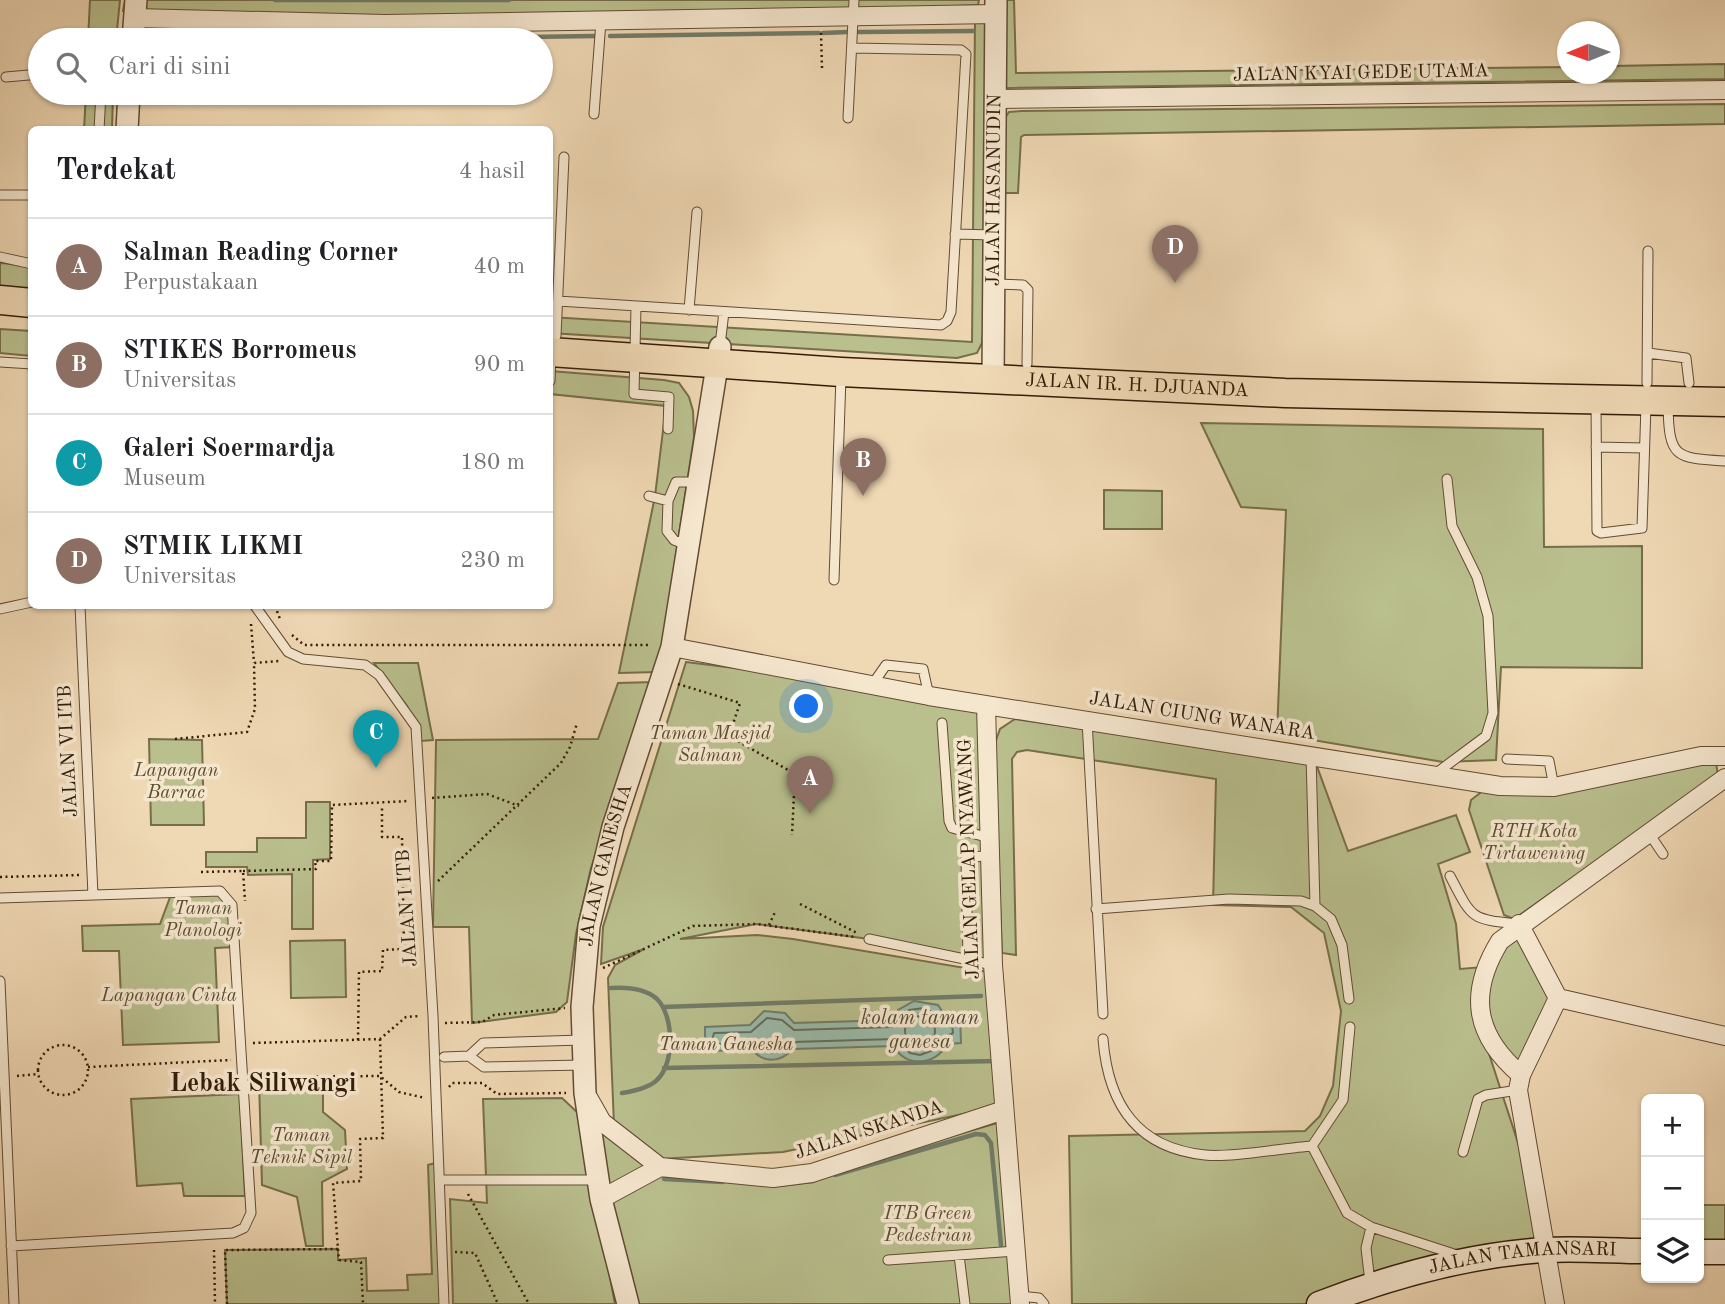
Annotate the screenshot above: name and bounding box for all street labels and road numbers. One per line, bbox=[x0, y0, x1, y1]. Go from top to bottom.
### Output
street label: JALAN KYAI GEDE UTAMA bbox=[1233, 62, 1490, 86]
street label: JALAN HASANUDIN bbox=[984, 93, 1005, 286]
street label: JALAN IR. H. DJUANDA bbox=[1025, 371, 1250, 401]
street label: JALAN VI ITB bbox=[56, 684, 82, 818]
street label: JALAN CIUNG WANARA bbox=[1088, 690, 1317, 744]
street label: JALAN GELAP NYAWANG bbox=[956, 738, 984, 980]
street label: JALAN GANESHA bbox=[578, 781, 636, 947]
street label: JALAN I ITB bbox=[394, 849, 422, 967]
street label: JALAN SKANDA bbox=[793, 1098, 946, 1164]
street label: JALAN TAMANSARI bbox=[1426, 1240, 1617, 1278]

